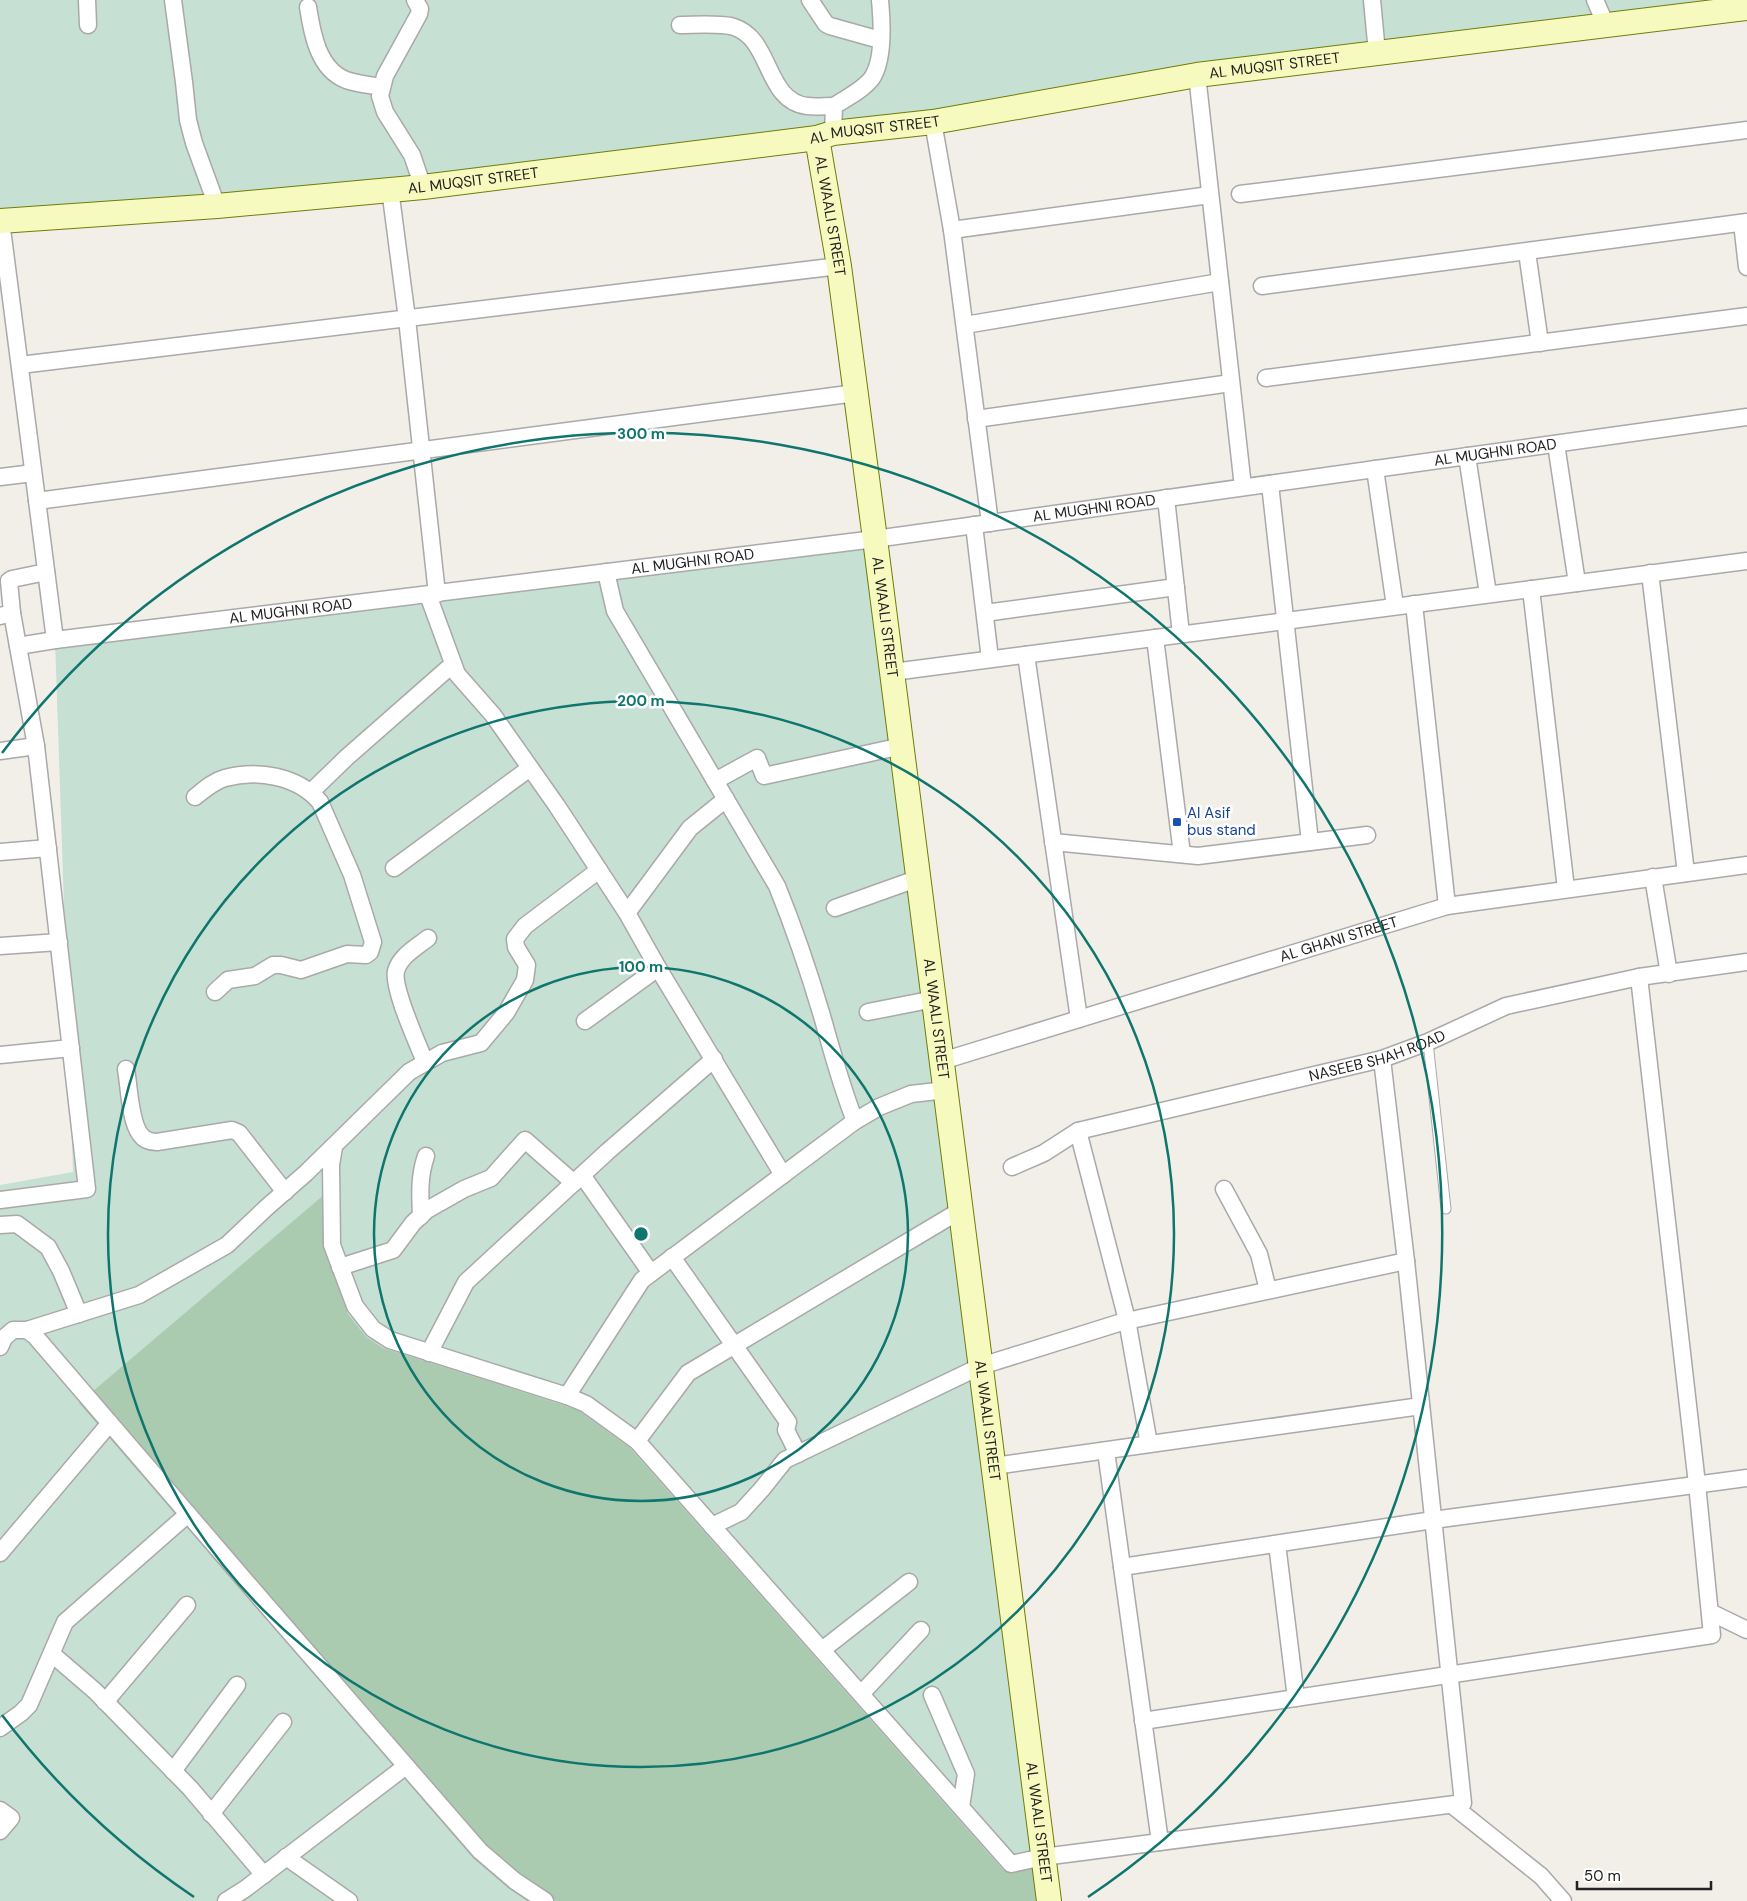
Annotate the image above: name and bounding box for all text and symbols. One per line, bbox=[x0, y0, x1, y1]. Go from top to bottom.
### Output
street label: AL MUQSIT STREET bbox=[1208, 48, 1341, 83]
street label: AL MUQSIT STREET bbox=[809, 111, 942, 149]
street label: AL WAALI STREET bbox=[810, 154, 850, 277]
street label: AL MUQSIT STREET bbox=[407, 163, 540, 198]
text: 300 m bbox=[617, 424, 665, 444]
street label: AL MUGHNI ROAD bbox=[1433, 434, 1558, 471]
street label: AL MUGHNI ROAD bbox=[1031, 490, 1157, 527]
street label: AL MUGHNI ROAD bbox=[630, 544, 755, 579]
street label: AL WAALI STREET bbox=[867, 555, 903, 679]
street label: AL MUGHNI ROAD bbox=[228, 593, 353, 628]
text: 200 m bbox=[617, 691, 665, 711]
place label: Al Asif bus stand bbox=[1187, 803, 1256, 840]
marker: Al Asif bus stand bbox=[1171, 816, 1183, 828]
street label: AL GHANI STREET bbox=[1277, 912, 1400, 967]
text: 100 m bbox=[619, 957, 663, 977]
street label: AL WAALI STREET bbox=[919, 957, 954, 1081]
street label: NASEEB SHAH ROAD bbox=[1307, 1025, 1449, 1086]
centre of rings bbox=[632, 1225, 650, 1243]
street label: AL WAALI STREET bbox=[970, 1359, 1005, 1482]
street label: AL WAALI STREET bbox=[1021, 1761, 1057, 1884]
scale bar bbox=[1577, 1858, 1711, 1890]
text: 50 m bbox=[1584, 1866, 1621, 1886]

